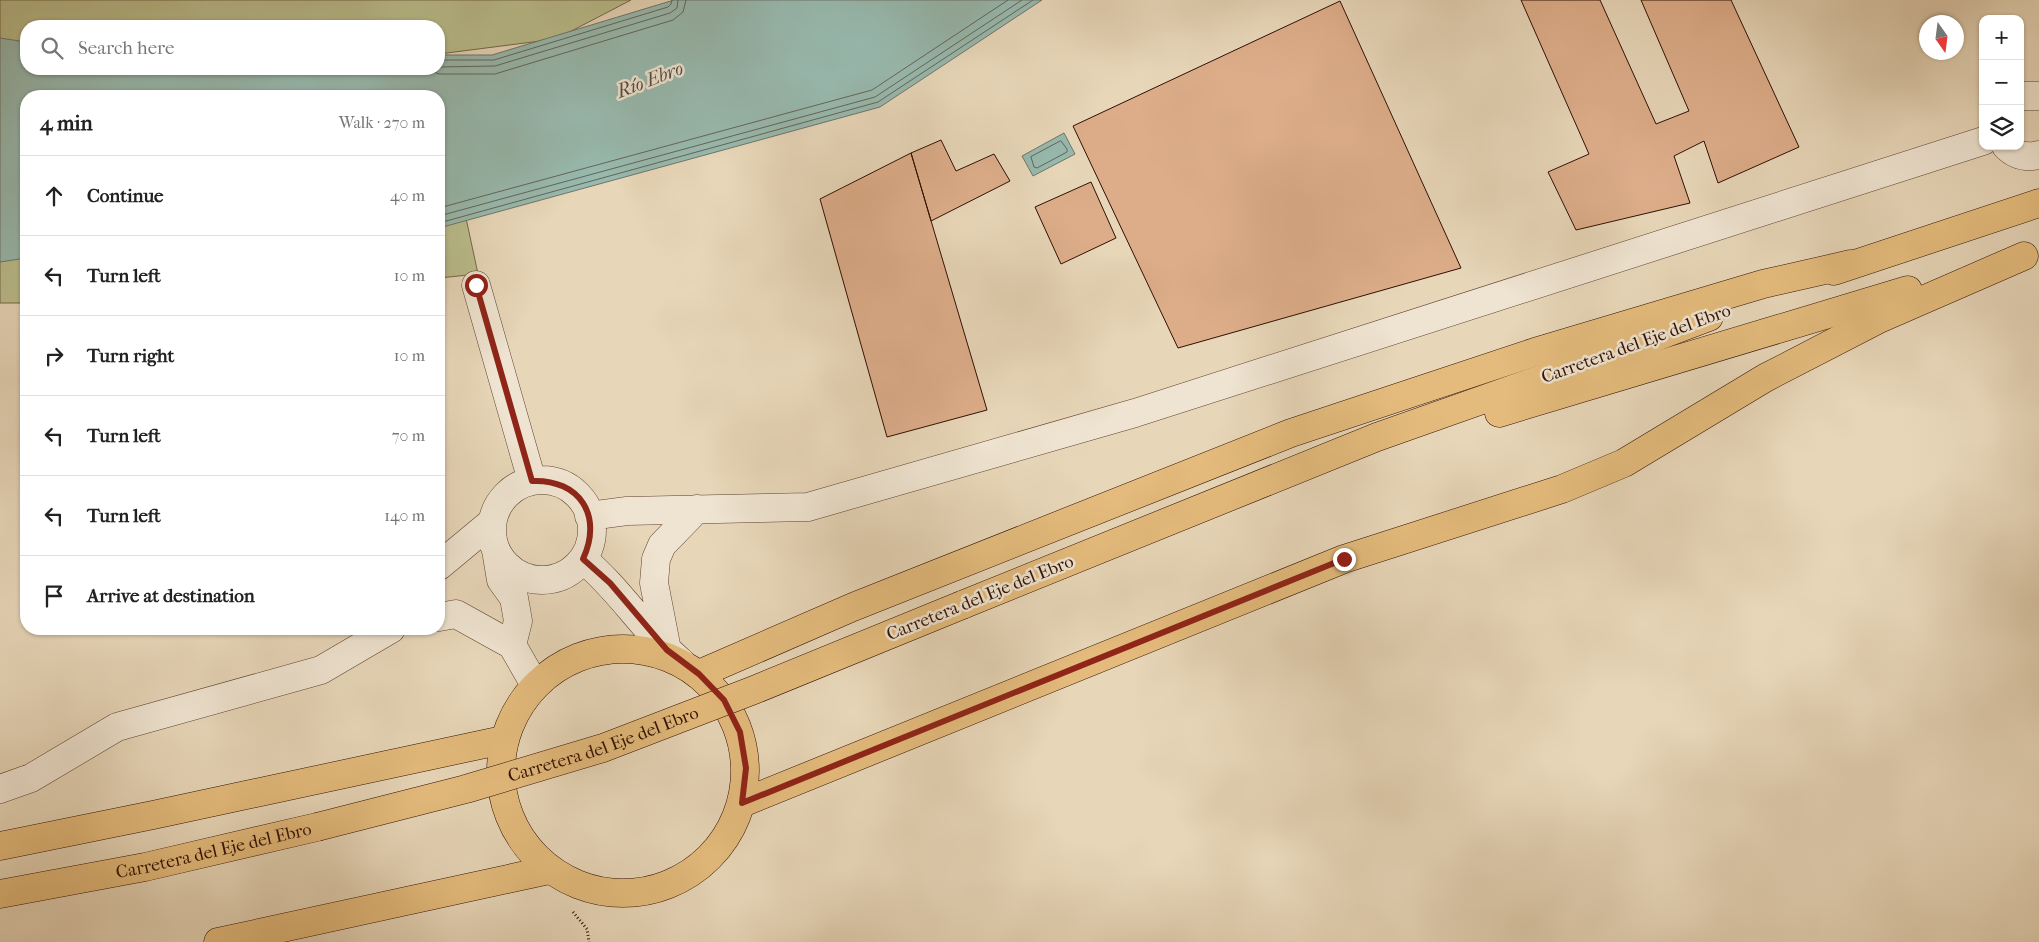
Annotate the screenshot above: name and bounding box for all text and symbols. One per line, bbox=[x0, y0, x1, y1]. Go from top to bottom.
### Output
north arrow bbox=[1919, 15, 1964, 60]
map controls bbox=[1979, 15, 2024, 150]
button: + bbox=[1979, 15, 2024, 60]
search box bbox=[20, 20, 445, 75]
icon: search bbox=[38, 34, 66, 62]
text: Search here bbox=[78, 37, 174, 59]
water label: Río Ebro bbox=[612, 57, 686, 103]
button: − bbox=[1979, 60, 2024, 105]
button: layers bbox=[1979, 105, 2024, 150]
text: 4 min bbox=[40, 111, 93, 135]
text: Walk · 270 m bbox=[339, 113, 425, 132]
icon: ahead bbox=[40, 182, 68, 210]
text: Continue bbox=[87, 185, 163, 207]
text: 40 m bbox=[390, 186, 425, 205]
icon: left bbox=[40, 262, 68, 290]
text: Turn left bbox=[87, 265, 161, 287]
text: 10 m bbox=[394, 266, 425, 285]
route start bbox=[465, 274, 488, 297]
street label: Carretera del Eje del Ebro bbox=[1538, 300, 1734, 388]
icon: right bbox=[40, 342, 68, 370]
text: Turn right bbox=[87, 345, 174, 367]
text: 10 m bbox=[394, 346, 425, 365]
icon: left bbox=[40, 422, 68, 450]
text: Turn left bbox=[87, 425, 161, 447]
text: 70 m bbox=[392, 426, 425, 445]
icon: left bbox=[40, 502, 68, 530]
text: Turn left bbox=[87, 505, 161, 527]
text: 140 m bbox=[384, 506, 425, 525]
route end bbox=[1333, 548, 1356, 571]
street label: Carretera del Eje del Ebro bbox=[883, 551, 1077, 645]
icon: arrive bbox=[40, 582, 68, 610]
text: Arrive at destination bbox=[87, 585, 255, 607]
street label: Carretera del Eje del Ebro bbox=[505, 702, 701, 786]
street label: Carretera del Eje del Ebro bbox=[114, 818, 314, 883]

